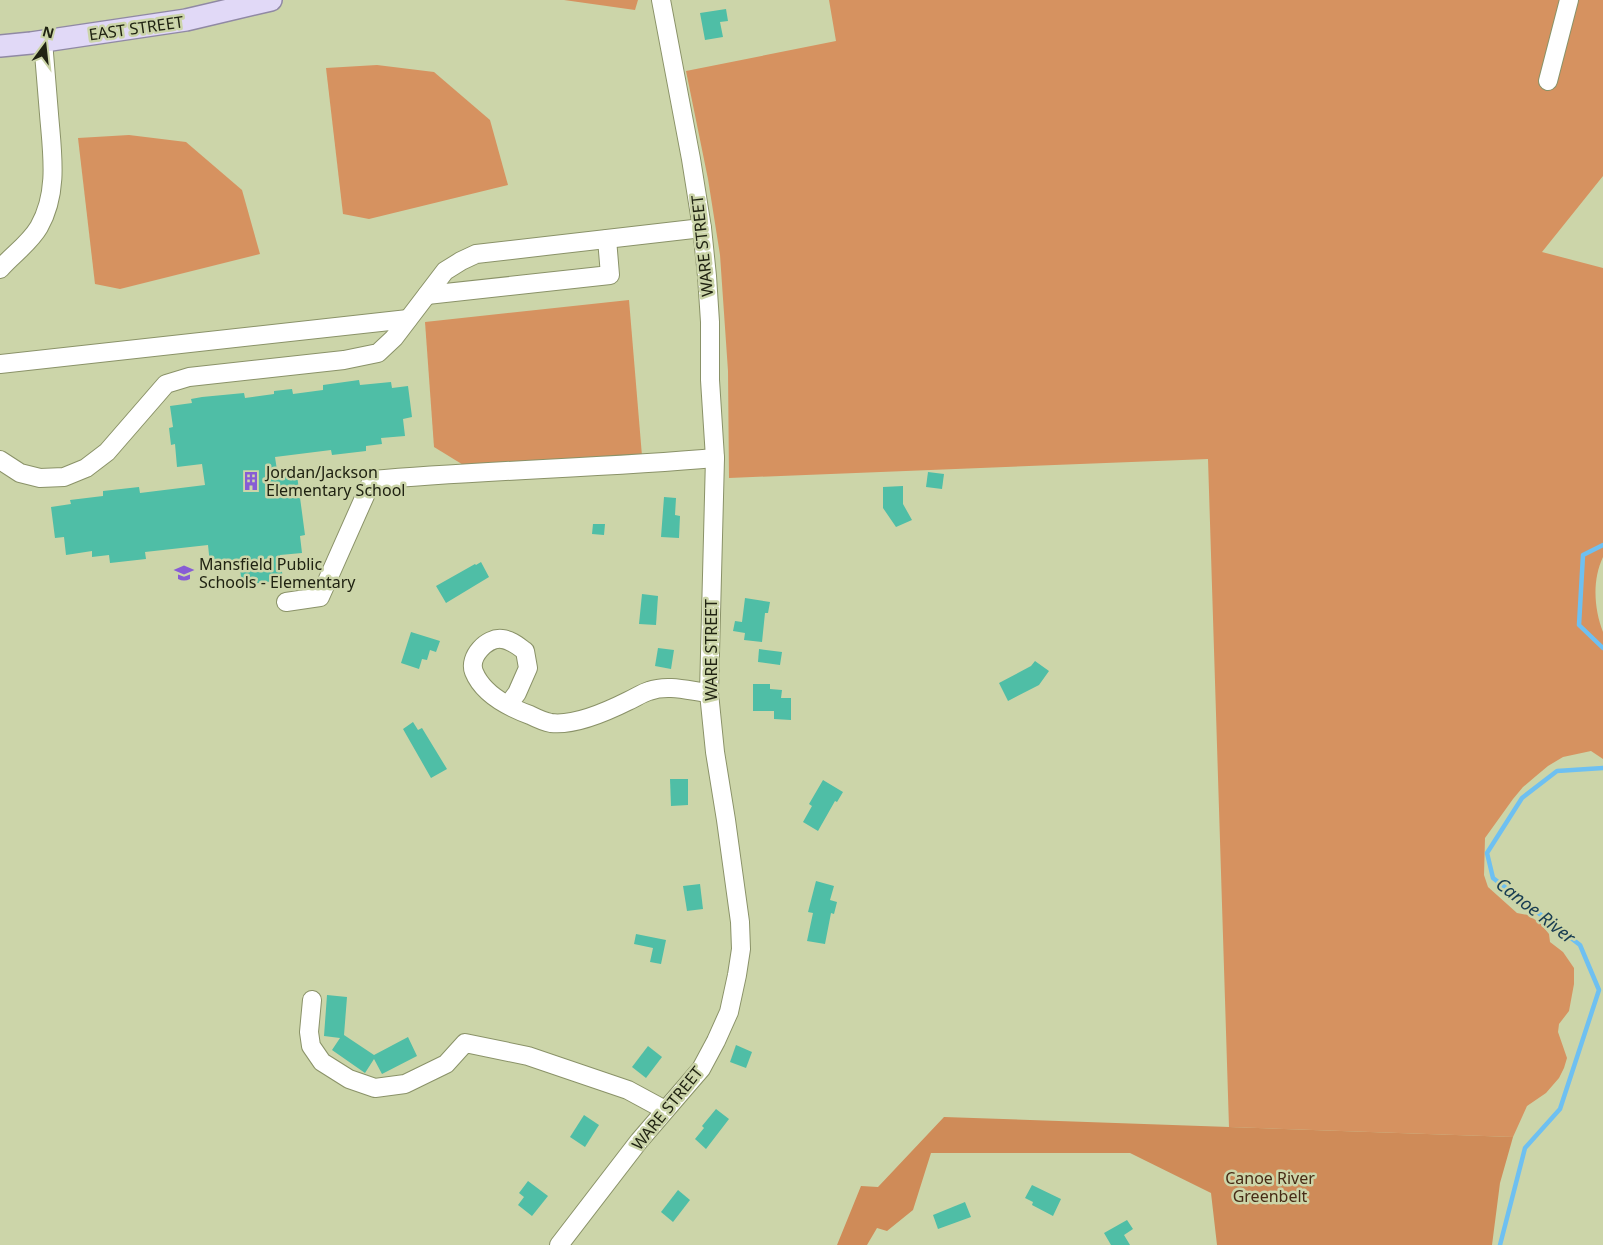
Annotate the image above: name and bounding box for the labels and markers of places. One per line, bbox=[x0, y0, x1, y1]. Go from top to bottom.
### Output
place label: Jordan/Jackson Elementary School bbox=[264, 461, 405, 501]
building icon: Jordan/Jackson Elementary School bbox=[240, 470, 262, 492]
place label: Mansfield Public Schools - Elementary bbox=[199, 553, 356, 593]
school or university icon: Mansfield Public Schools - Elementary bbox=[173, 562, 195, 584]

